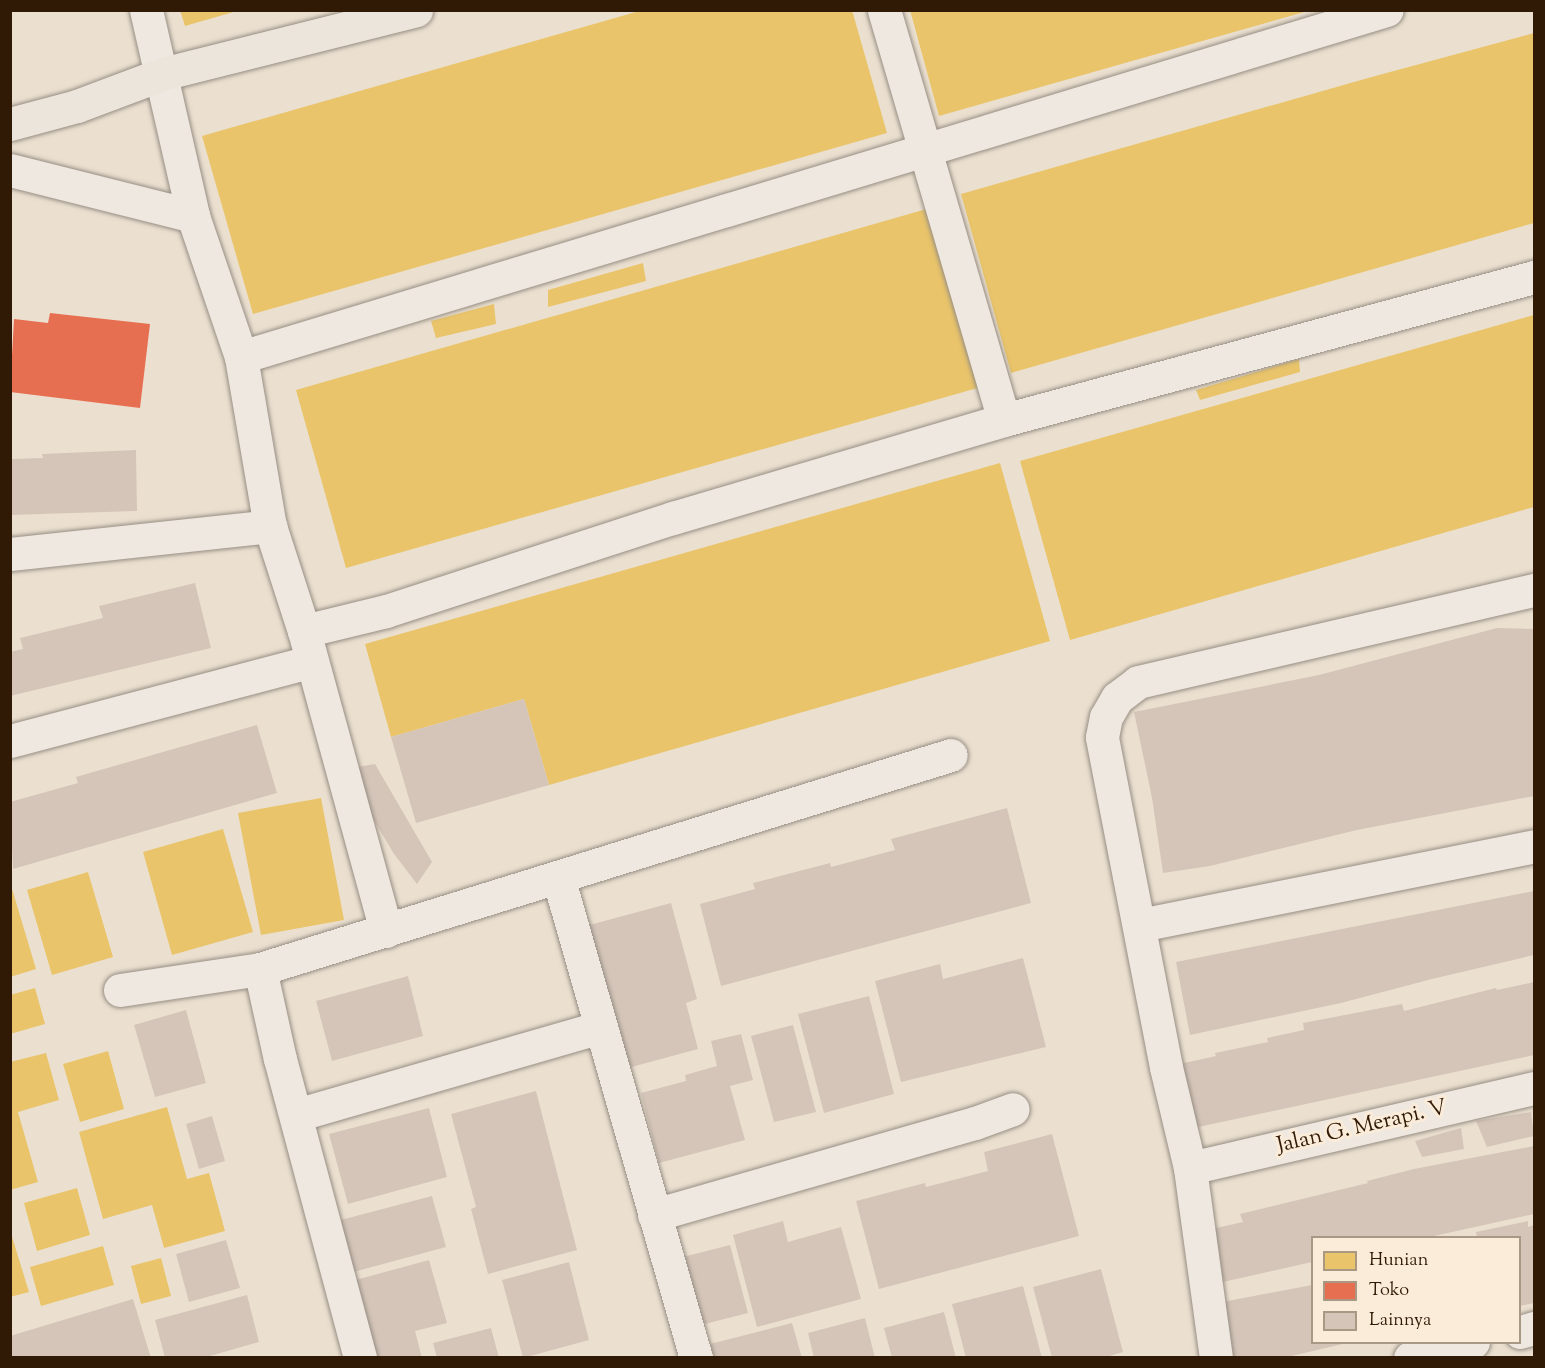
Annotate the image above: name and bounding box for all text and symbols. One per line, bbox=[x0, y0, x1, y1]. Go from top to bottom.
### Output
street label: Jalan G. Merapi. V bbox=[1275, 1096, 1449, 1160]
legend bbox=[1311, 1236, 1521, 1344]
text: Hunian bbox=[1369, 1248, 1428, 1274]
text: Toko bbox=[1369, 1278, 1409, 1304]
text: Lainnya bbox=[1369, 1308, 1431, 1334]

